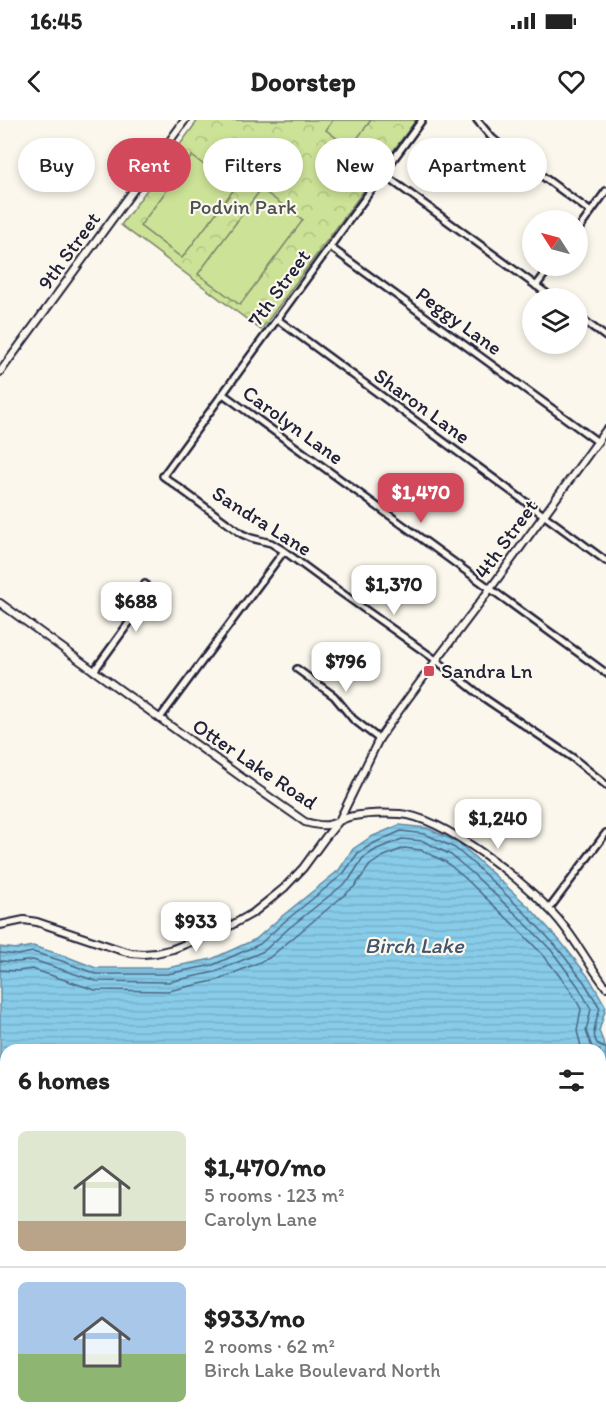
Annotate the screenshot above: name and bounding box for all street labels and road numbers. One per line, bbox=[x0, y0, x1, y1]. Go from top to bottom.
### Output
street label: 9th Street bbox=[32, 207, 105, 295]
street label: 7th Street bbox=[242, 244, 315, 331]
street label: Peggy Lane bbox=[411, 281, 507, 360]
street label: Sharon Lane bbox=[369, 362, 475, 449]
street label: Carolyn Lane bbox=[238, 380, 349, 470]
street label: Sandra Lane bbox=[208, 480, 317, 561]
street label: 4th Street bbox=[468, 494, 543, 583]
street label: Otter Lake Road bbox=[188, 713, 323, 815]

